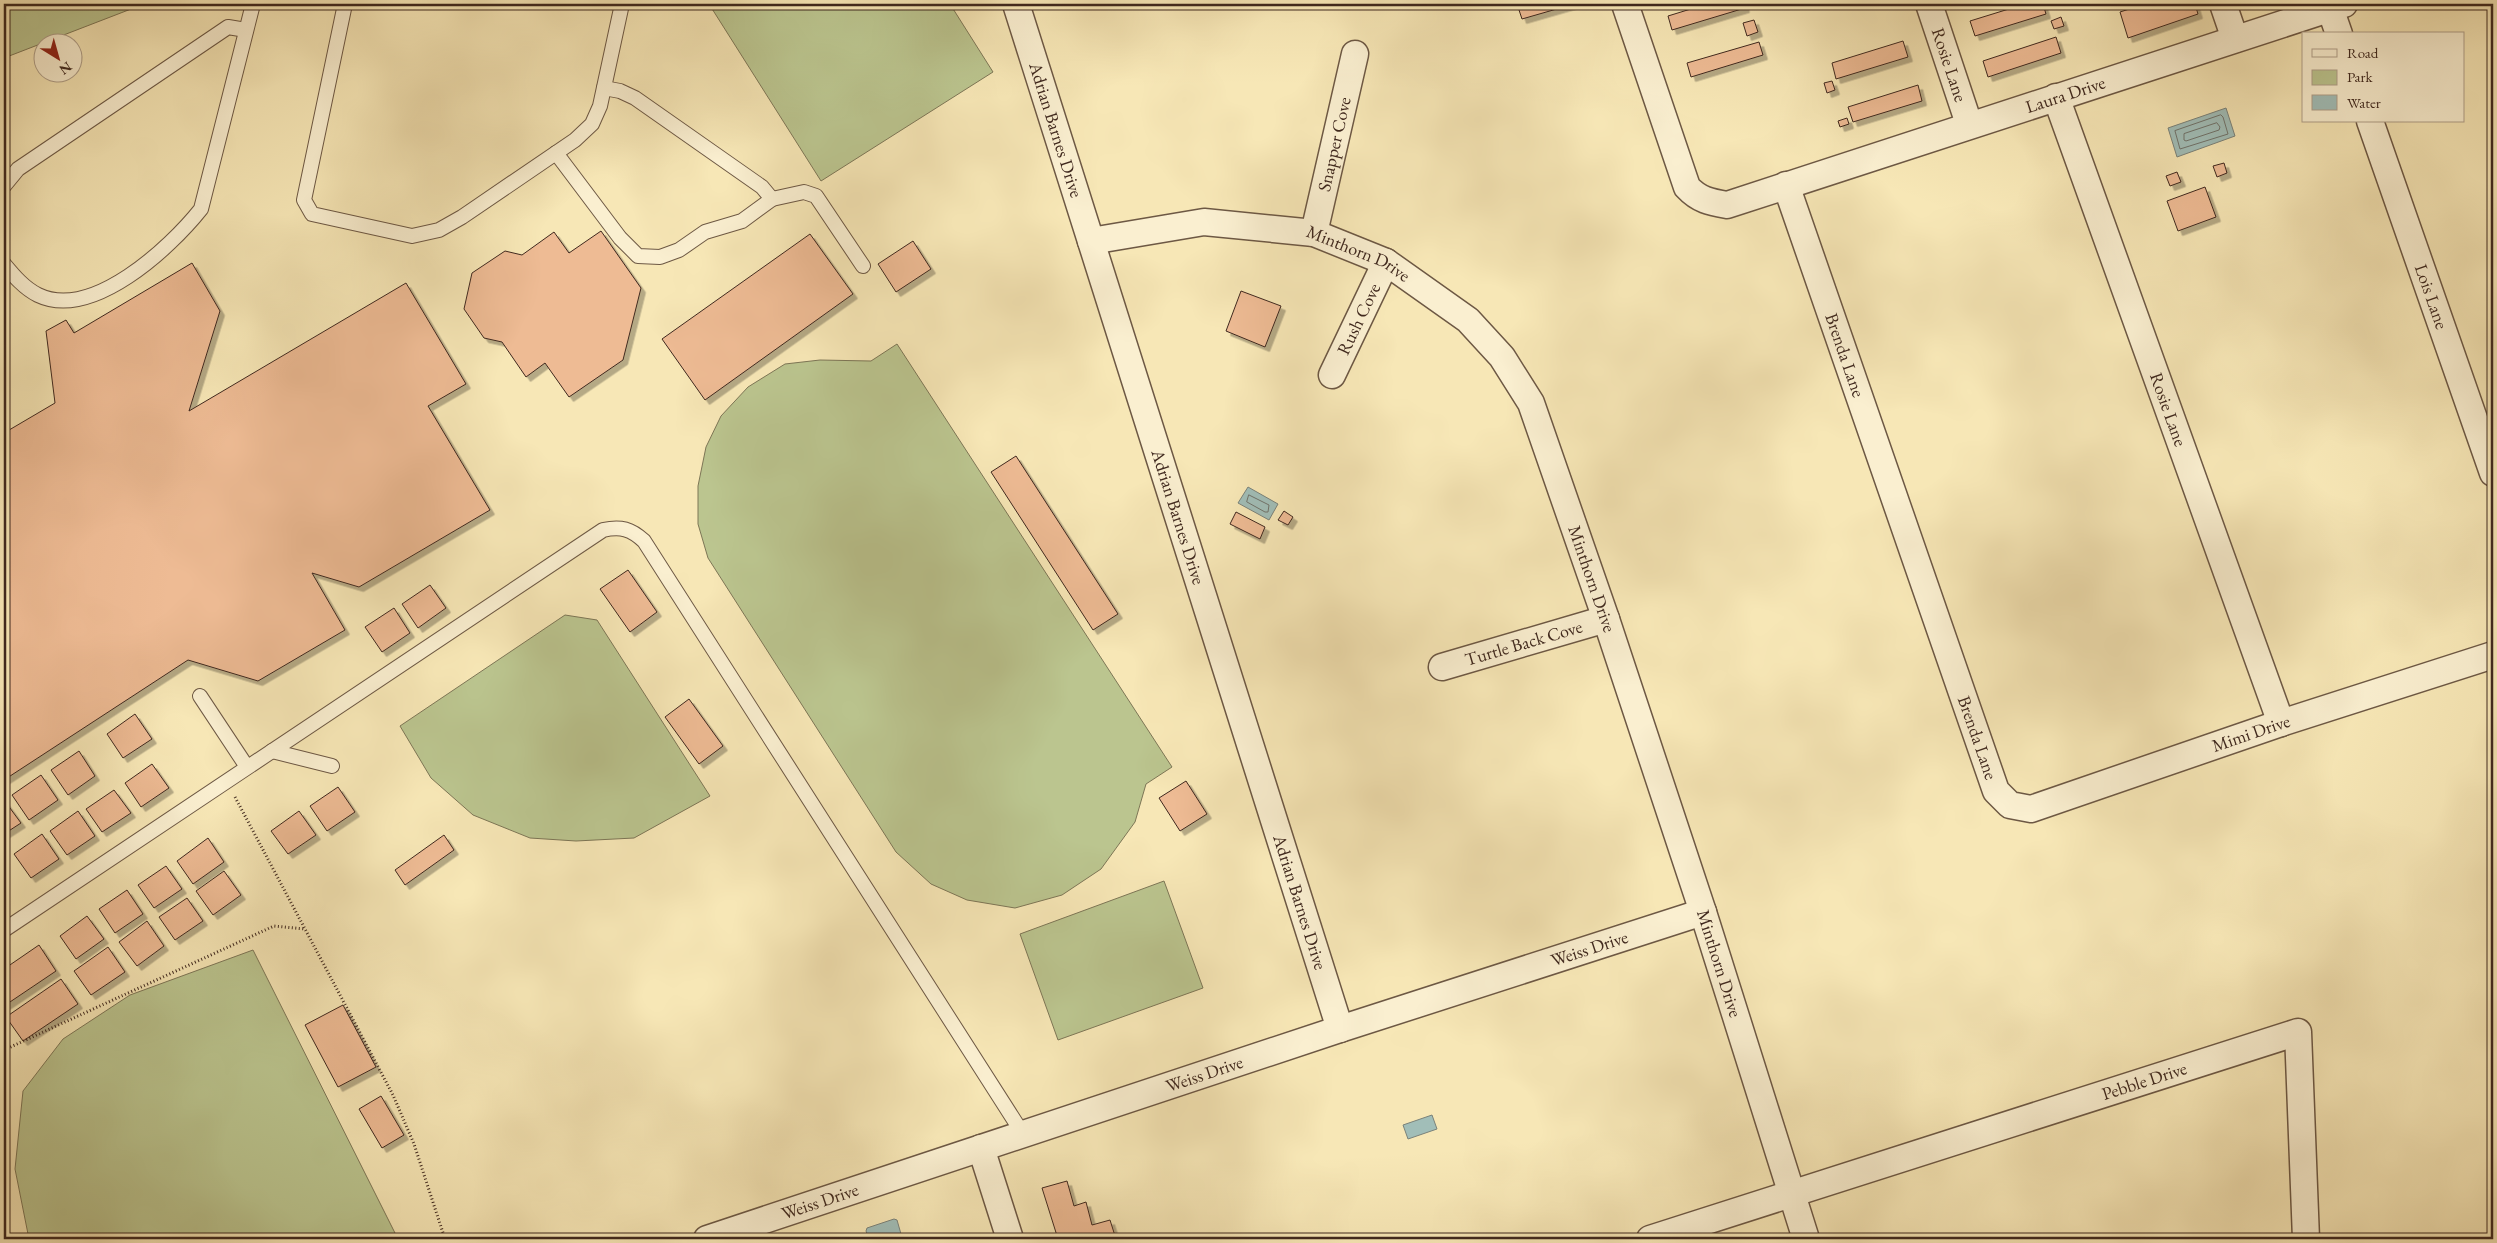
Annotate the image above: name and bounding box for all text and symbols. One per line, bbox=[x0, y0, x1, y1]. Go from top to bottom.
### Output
street label: Rosie Lane bbox=[1927, 24, 1973, 105]
north arrow bbox=[32, 32, 82, 82]
legend bbox=[2302, 32, 2464, 122]
text: Road bbox=[2347, 43, 2379, 62]
text: N bbox=[55, 58, 76, 79]
street label: Adrian Barnes Drive bbox=[1024, 58, 1088, 200]
text: Park bbox=[2347, 67, 2374, 86]
street label: Laura Drive bbox=[2022, 71, 2108, 118]
text: Water bbox=[2347, 93, 2381, 112]
street label: Snapper Cove bbox=[1312, 95, 1356, 194]
street label: Minthorn Drive bbox=[1303, 219, 1415, 287]
street label: Lois Lane bbox=[2410, 261, 2454, 332]
street label: Rush Cove bbox=[1331, 279, 1385, 359]
street label: Brenda Lane bbox=[1820, 310, 1871, 400]
street label: Rosie Lane bbox=[2145, 369, 2193, 449]
street label: Adrian Barnes Drive bbox=[1146, 445, 1211, 587]
street label: Minthorn Drive bbox=[1563, 522, 1622, 635]
street label: Turtle Back Cove bbox=[1462, 615, 1585, 671]
street label: Brenda Lane bbox=[1953, 693, 2003, 783]
street label: Mimi Drive bbox=[2209, 709, 2293, 757]
street label: Adrian Barnes Drive bbox=[1268, 831, 1333, 973]
street label: Minthorn Drive bbox=[1692, 907, 1747, 1020]
street label: Weiss Drive bbox=[1548, 925, 1631, 971]
street label: Weiss Drive bbox=[1163, 1050, 1246, 1097]
street label: Pebble Drive bbox=[2099, 1056, 2190, 1105]
street label: Weiss Drive bbox=[778, 1178, 861, 1225]

